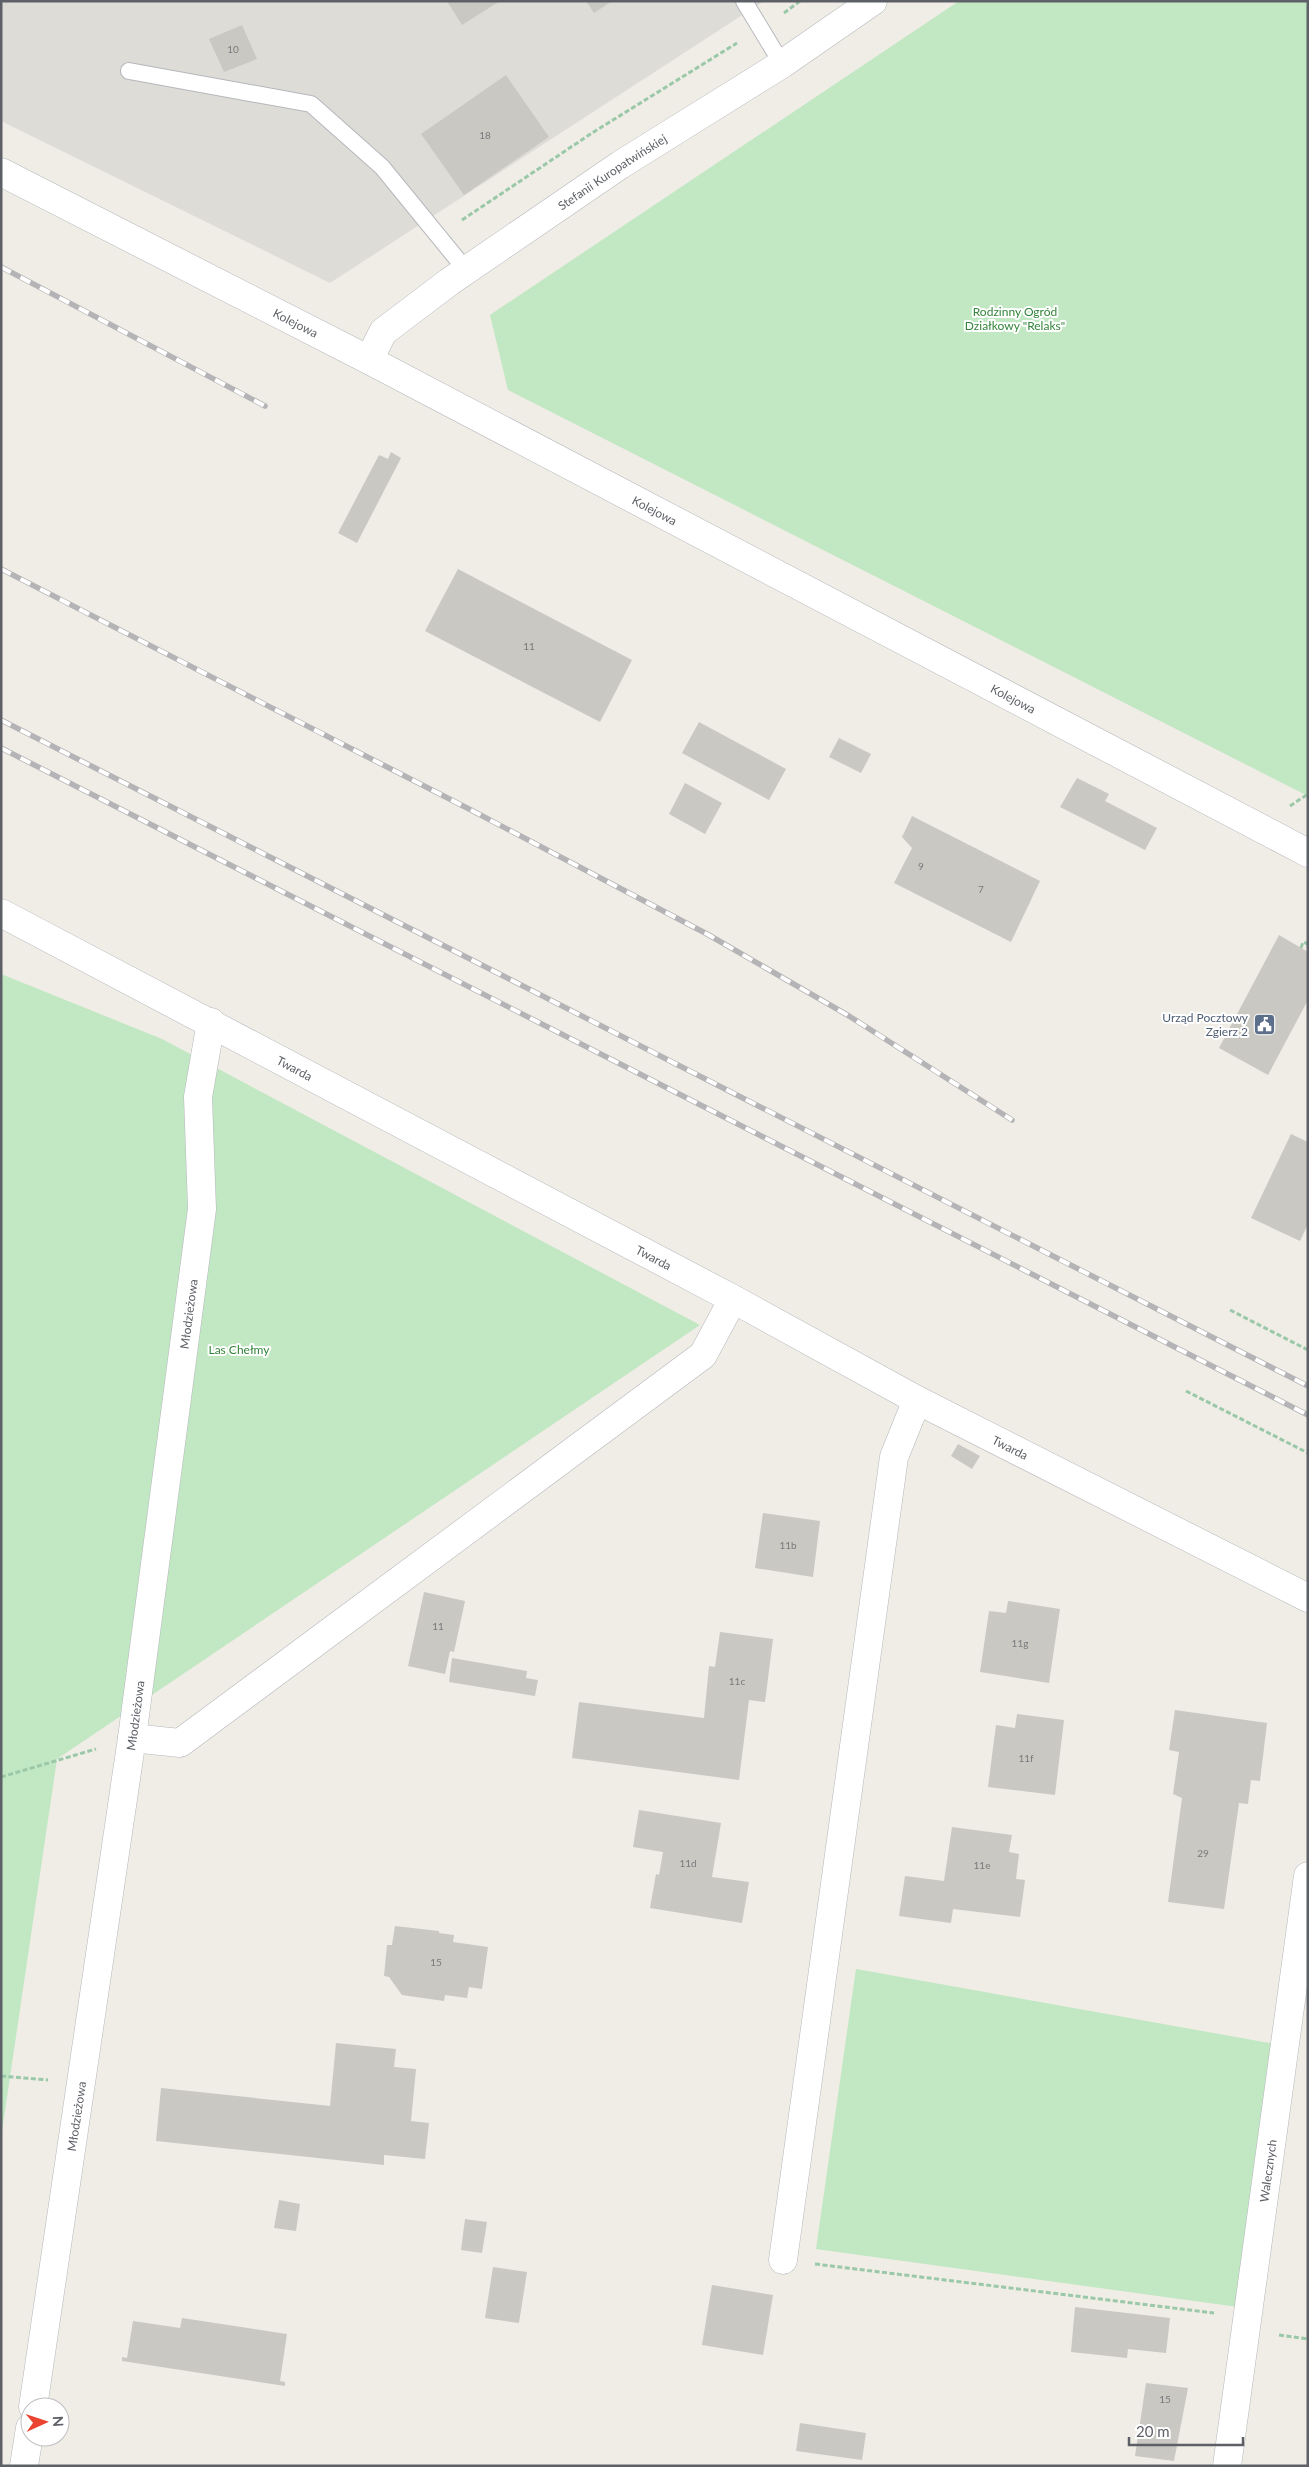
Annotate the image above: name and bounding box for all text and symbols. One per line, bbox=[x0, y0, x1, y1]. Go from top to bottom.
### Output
house number: 10 bbox=[227, 43, 239, 55]
house number: 18 bbox=[479, 129, 491, 141]
street label: Stefanii Kuropatwińskiej bbox=[555, 130, 669, 213]
park label: Rodzinny Ogród Działkowy "Relaks" bbox=[965, 304, 1065, 333]
street label: Kolejowa bbox=[271, 305, 321, 340]
street label: Kolejowa bbox=[630, 492, 680, 528]
house number: 11 bbox=[523, 640, 535, 652]
street label: Kolejowa bbox=[988, 680, 1038, 716]
house number: 9 bbox=[918, 860, 924, 872]
house number: 7 bbox=[978, 883, 984, 895]
place label: Urząd Pocztowy Zgierz 2 bbox=[1162, 1010, 1249, 1039]
public building icon: Urząd Pocztowy Zgierz 2 bbox=[1252, 1012, 1276, 1036]
street label: Twarda bbox=[274, 1052, 315, 1083]
street label: Twarda bbox=[633, 1242, 674, 1273]
street label: Młodzieżowa bbox=[176, 1278, 200, 1350]
park label: Las Chełmy bbox=[208, 1342, 270, 1357]
street label: Twarda bbox=[990, 1432, 1031, 1463]
house number: 11b bbox=[779, 1539, 797, 1551]
house number: 11 bbox=[432, 1620, 444, 1632]
house number: 11g bbox=[1012, 1637, 1028, 1649]
house number: 11c bbox=[729, 1675, 745, 1687]
street label: Młodzieżowa bbox=[123, 1680, 147, 1751]
house number: 11f bbox=[1018, 1752, 1034, 1764]
house number: 29 bbox=[1197, 1847, 1209, 1859]
house number: 11d bbox=[679, 1857, 697, 1869]
house number: 11e bbox=[974, 1859, 990, 1871]
house number: 15 bbox=[430, 1956, 442, 1968]
street label: Młodzieżowa bbox=[63, 2080, 89, 2152]
street label: Walecznych bbox=[1256, 2138, 1279, 2203]
house number: 15 bbox=[1159, 2393, 1171, 2405]
north arrow bbox=[20, 2397, 70, 2447]
scale bar bbox=[1129, 2414, 1243, 2446]
text: N bbox=[50, 2415, 67, 2427]
text: 20 m bbox=[1136, 2422, 1170, 2440]

